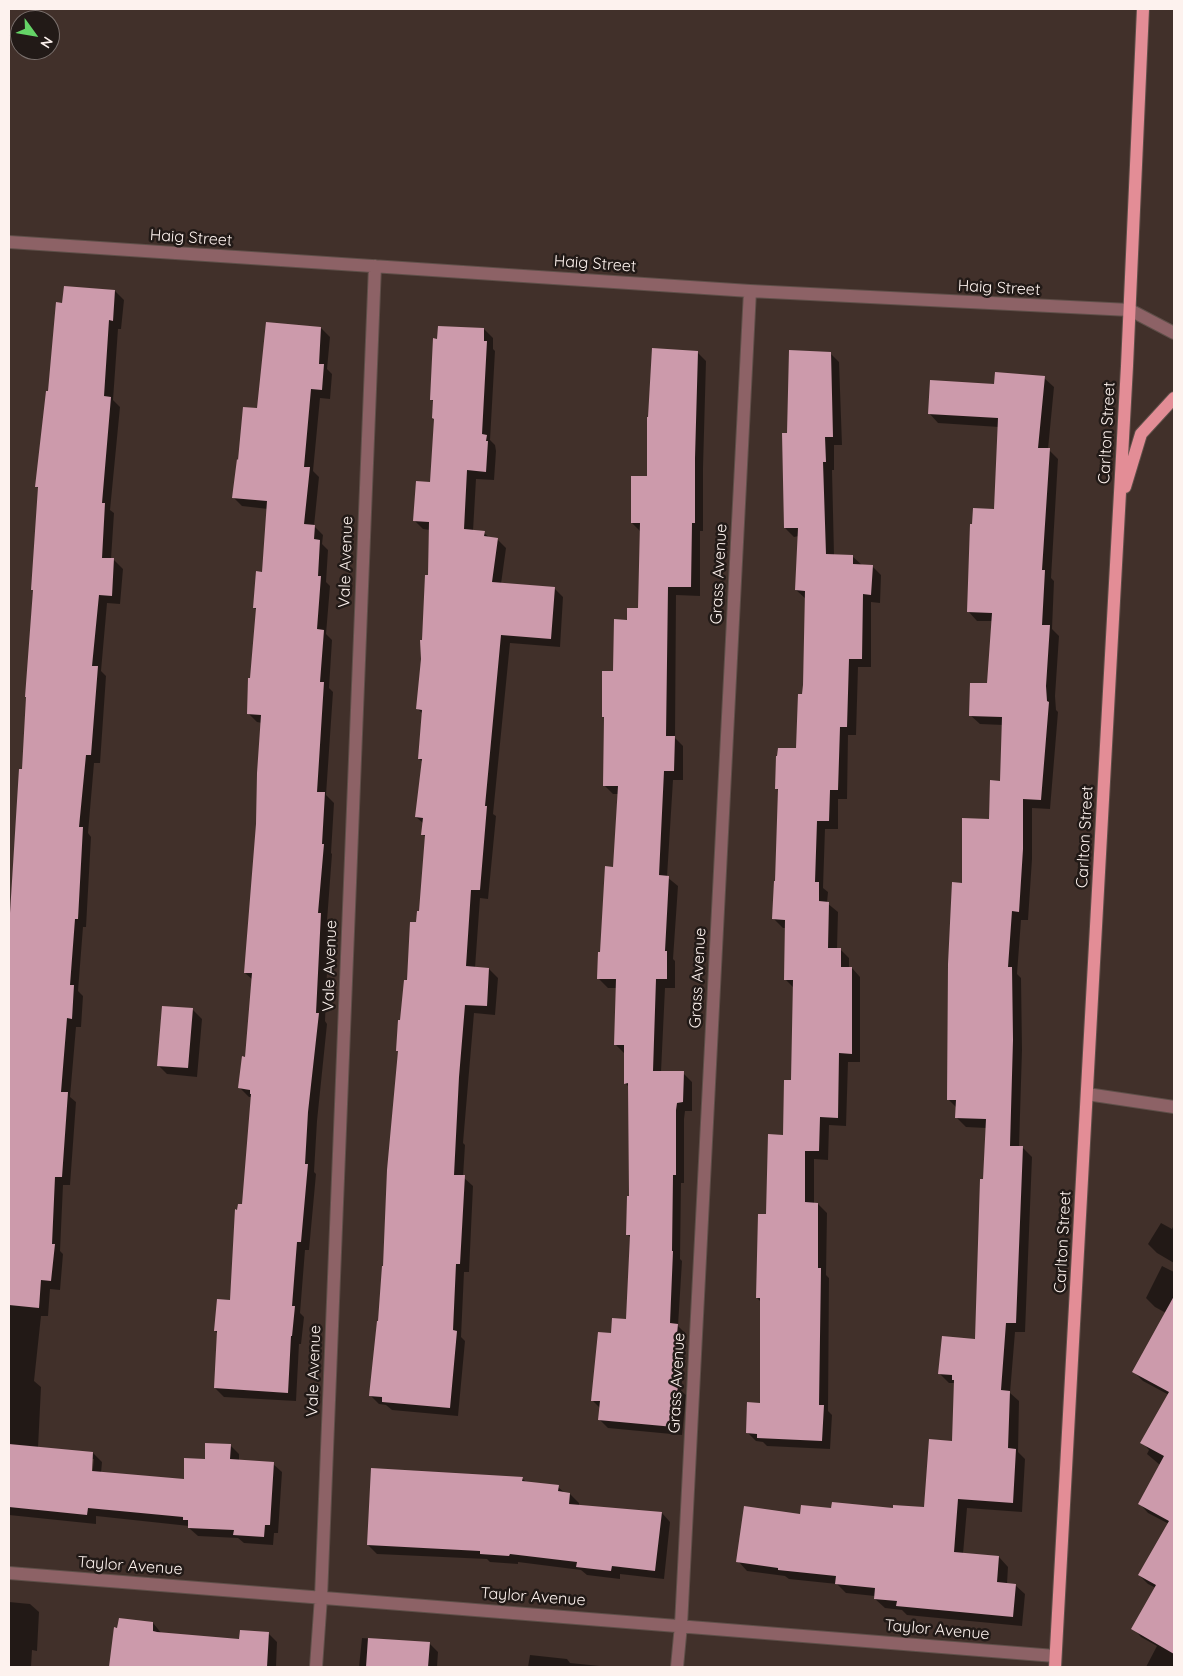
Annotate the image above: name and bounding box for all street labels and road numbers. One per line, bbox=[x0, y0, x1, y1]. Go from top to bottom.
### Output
street label: Haig Street bbox=[149, 226, 233, 250]
street label: Haig Street bbox=[553, 252, 637, 276]
street label: Haig Street bbox=[957, 276, 1041, 300]
street label: Carlton Street bbox=[1095, 381, 1119, 485]
street label: Vale Avenue bbox=[335, 516, 357, 608]
street label: Grass Avenue bbox=[707, 523, 731, 625]
street label: Carlton Street bbox=[1073, 785, 1097, 889]
street label: Vale Avenue bbox=[319, 920, 341, 1012]
street label: Grass Avenue bbox=[686, 927, 710, 1029]
street label: Carlton Street bbox=[1051, 1190, 1075, 1294]
street label: Vale Avenue bbox=[303, 1325, 325, 1417]
street label: Grass Avenue bbox=[665, 1332, 689, 1434]
street label: Taylor Avenue bbox=[77, 1553, 183, 1579]
street label: Taylor Avenue bbox=[480, 1584, 586, 1610]
street label: Taylor Avenue bbox=[884, 1616, 990, 1644]

